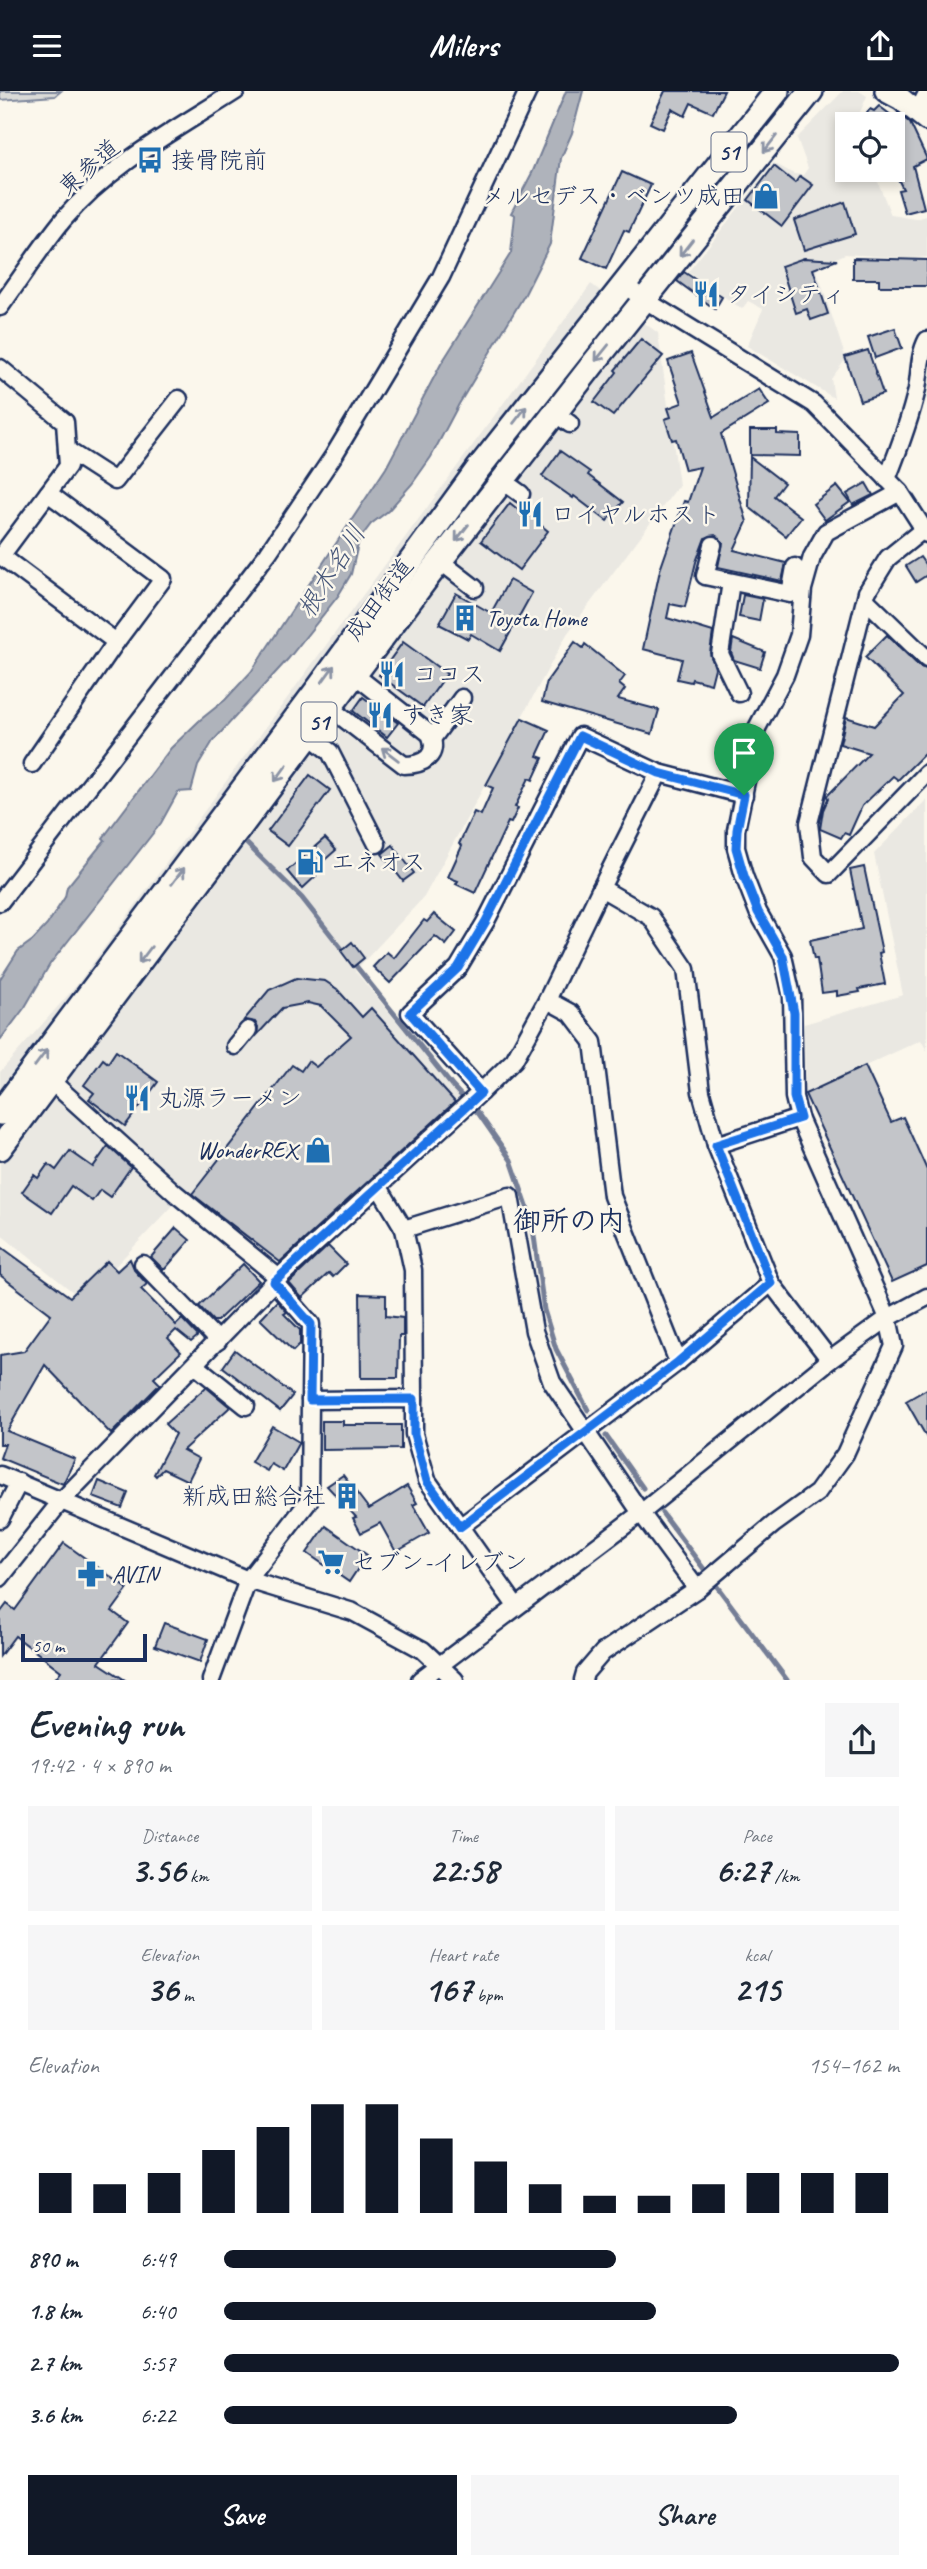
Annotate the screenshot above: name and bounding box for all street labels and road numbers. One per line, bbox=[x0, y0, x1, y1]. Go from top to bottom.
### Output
street label: 東参道 bbox=[52, 132, 126, 202]
road number: 51 bbox=[712, 132, 746, 171]
street label: 成田街道 bbox=[338, 552, 420, 646]
road number: 51 bbox=[302, 702, 336, 741]

